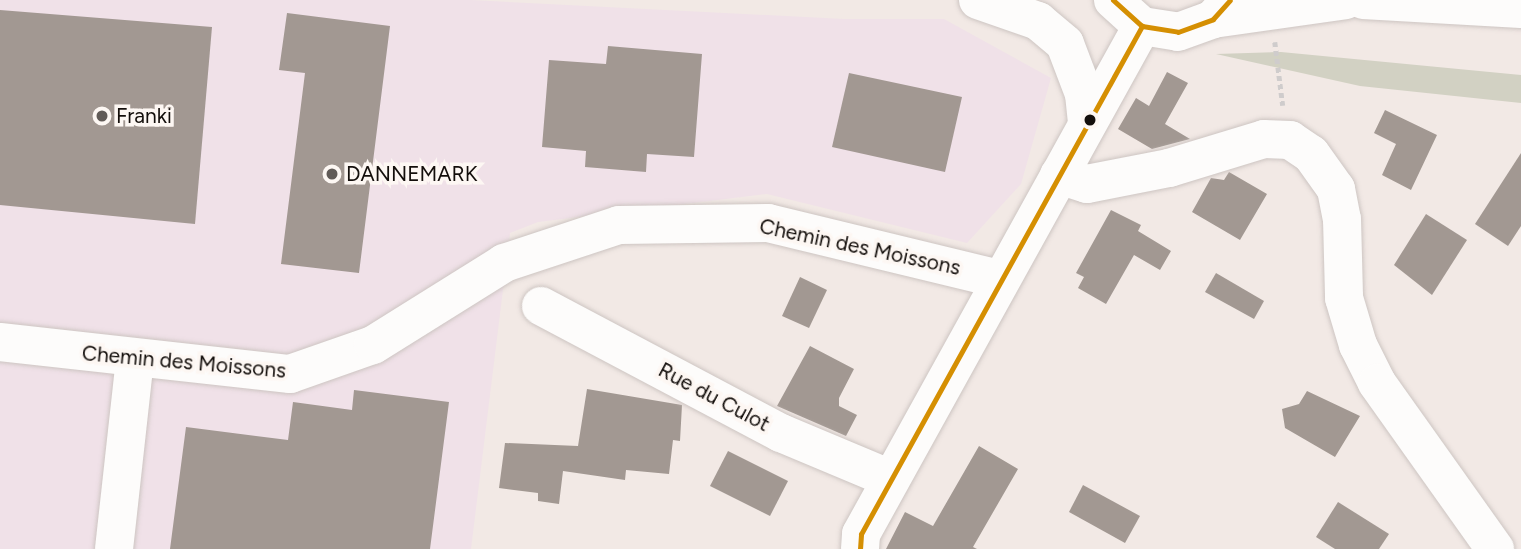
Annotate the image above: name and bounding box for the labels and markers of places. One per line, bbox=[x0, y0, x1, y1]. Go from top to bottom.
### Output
place label: Franki bbox=[116, 103, 172, 129]
marker: Franki bbox=[94, 108, 110, 124]
unlabelled marker bbox=[1083, 113, 1097, 127]
place label: DANNEMARK bbox=[346, 161, 478, 187]
marker: DANNEMARK bbox=[324, 166, 340, 182]

